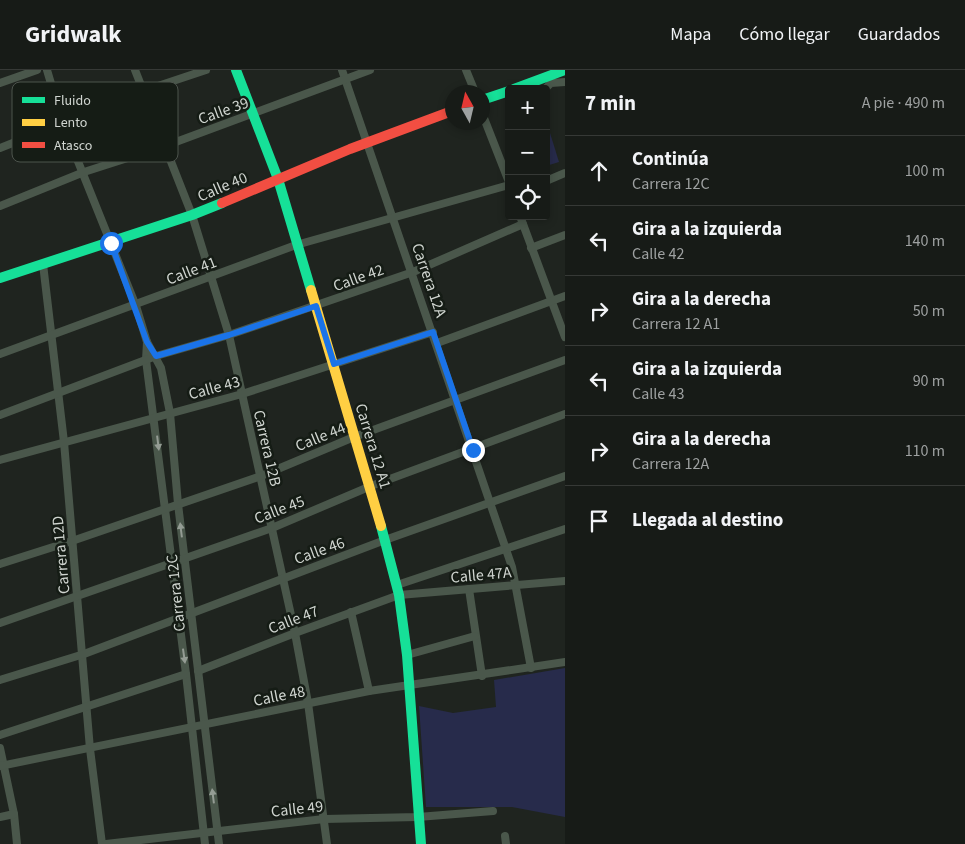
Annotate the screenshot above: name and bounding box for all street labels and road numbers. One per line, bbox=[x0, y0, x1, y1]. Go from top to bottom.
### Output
street label: Calle 39 bbox=[195, 92, 252, 130]
street label: Calle 40 bbox=[194, 167, 251, 207]
street label: Carrera 12A bbox=[406, 240, 452, 321]
street label: Calle 41 bbox=[163, 251, 220, 291]
street label: Calle 42 bbox=[330, 259, 387, 297]
street label: Calle 43 bbox=[186, 371, 242, 405]
street label: Carrera 12 A1 bbox=[350, 401, 396, 492]
street label: Carrera 12B bbox=[248, 408, 286, 489]
street label: Calle 44 bbox=[292, 417, 349, 457]
street label: Calle 45 bbox=[251, 490, 308, 530]
street label: Carrera 12D bbox=[47, 515, 75, 595]
street label: Calle 46 bbox=[291, 532, 348, 570]
street label: Carrera 12C bbox=[161, 553, 191, 633]
street label: Calle 47A bbox=[450, 561, 513, 589]
street label: Calle 47 bbox=[265, 600, 322, 640]
street label: Calle 48 bbox=[251, 680, 307, 712]
street label: Calle 49 bbox=[270, 795, 324, 823]

